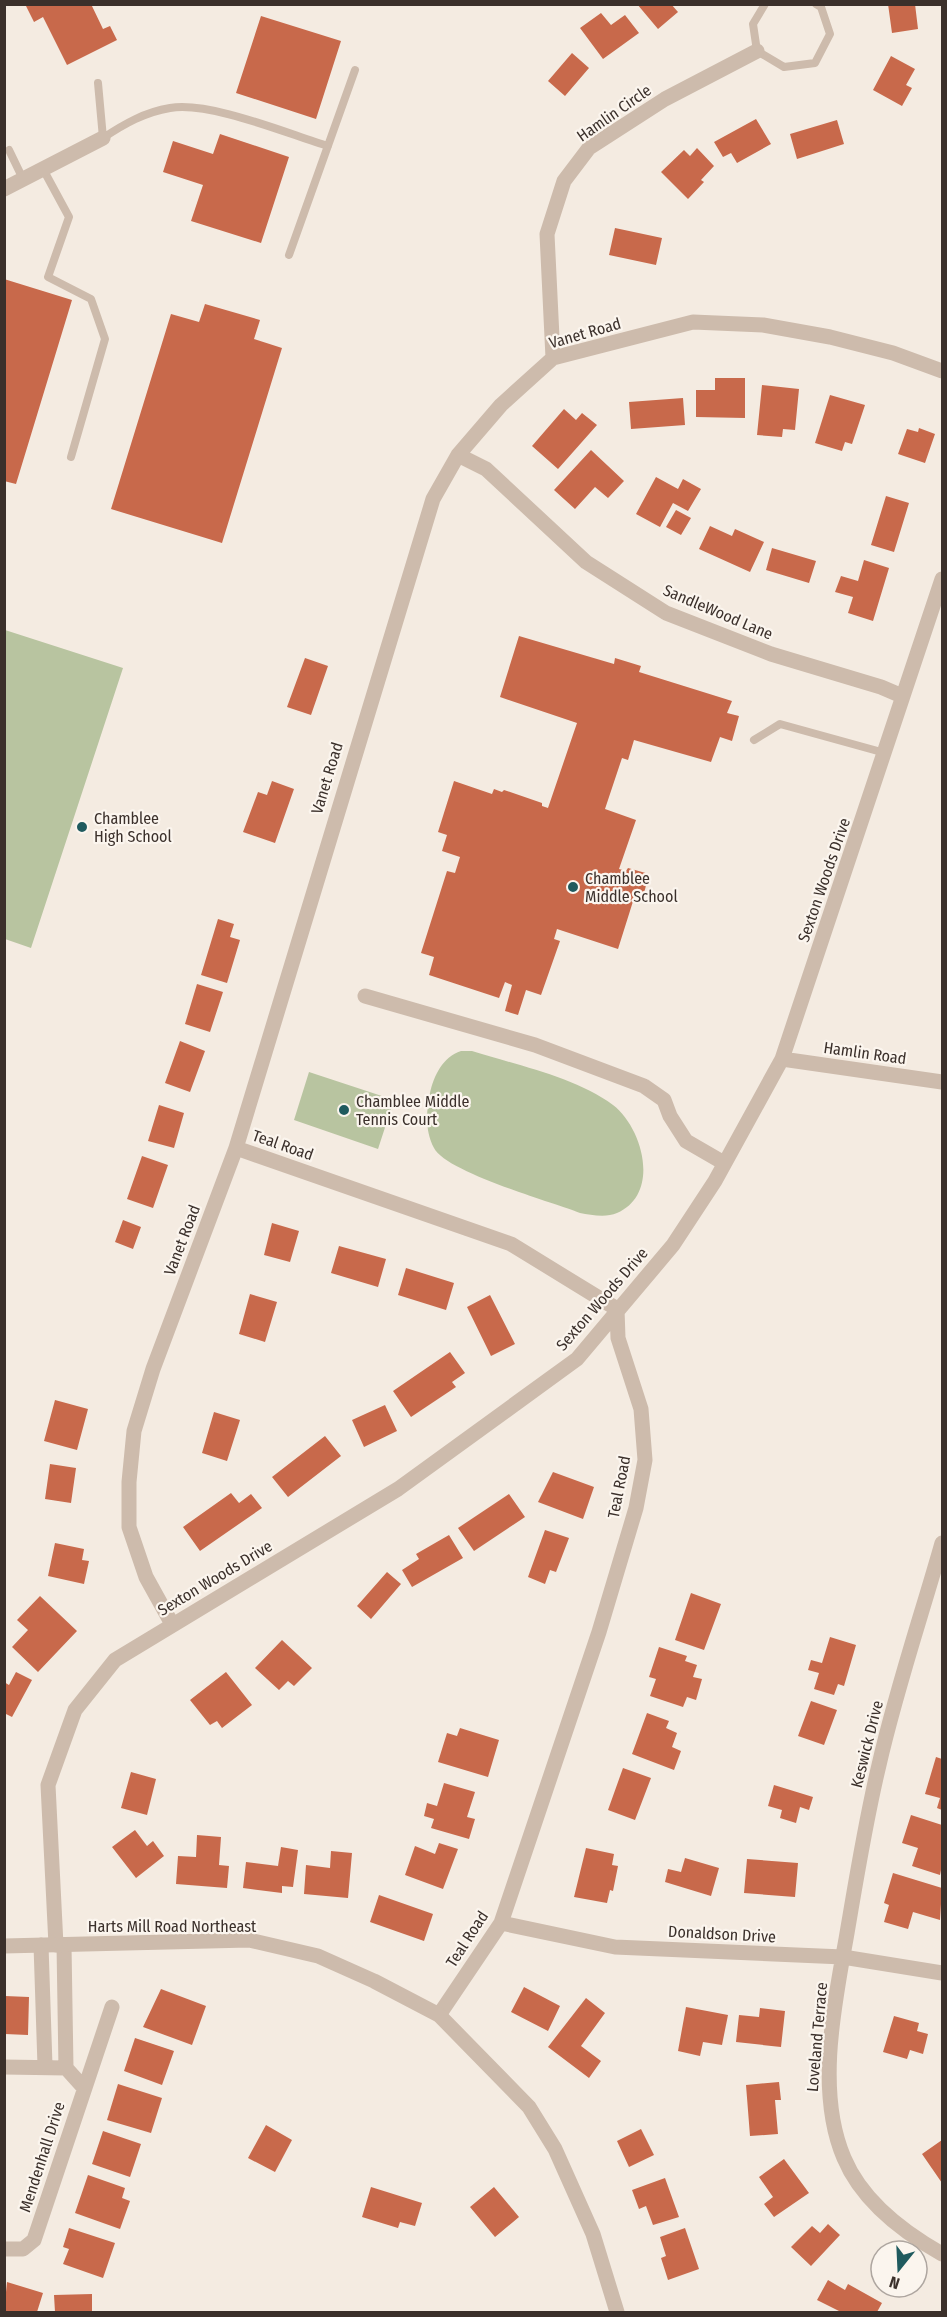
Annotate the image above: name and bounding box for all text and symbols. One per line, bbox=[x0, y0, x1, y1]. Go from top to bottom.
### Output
street label: Hamlin Circle bbox=[573, 80, 655, 146]
street label: Vanet Road bbox=[547, 314, 623, 352]
street label: SandleWood Lane bbox=[660, 580, 776, 644]
street label: Vanet Road bbox=[307, 740, 347, 816]
place label: Chamblee High School bbox=[94, 809, 172, 846]
street label: Sexton Woods Drive bbox=[794, 815, 854, 945]
marker: Chamblee High School bbox=[75, 820, 89, 834]
place label: Chamblee Middle School bbox=[585, 869, 678, 906]
marker: Chamblee Middle School bbox=[566, 880, 580, 894]
street label: Hamlin Road bbox=[822, 1038, 908, 1068]
place label: Chamblee Middle Tennis Court bbox=[356, 1092, 469, 1129]
marker: Chamblee Middle Tennis Court bbox=[337, 1103, 351, 1117]
street label: Teal Road bbox=[250, 1126, 316, 1164]
street label: Vanet Road bbox=[160, 1202, 204, 1278]
street label: Sexton Woods Drive bbox=[552, 1244, 652, 1354]
street label: Teal Road bbox=[604, 1454, 634, 1520]
street label: Sexton Woods Drive bbox=[154, 1536, 276, 1620]
street label: Keswick Drive bbox=[847, 1698, 887, 1790]
street label: Teal Road bbox=[442, 1907, 492, 1971]
street label: Harts Mill Road Northeast bbox=[88, 1917, 257, 1936]
street label: Donaldson Drive bbox=[668, 1922, 776, 1946]
street label: Loveland Terrace bbox=[803, 1981, 831, 2093]
street label: Mendenhall Drive bbox=[15, 2099, 69, 2215]
north arrow bbox=[869, 2239, 929, 2299]
text: N bbox=[887, 2272, 902, 2293]

